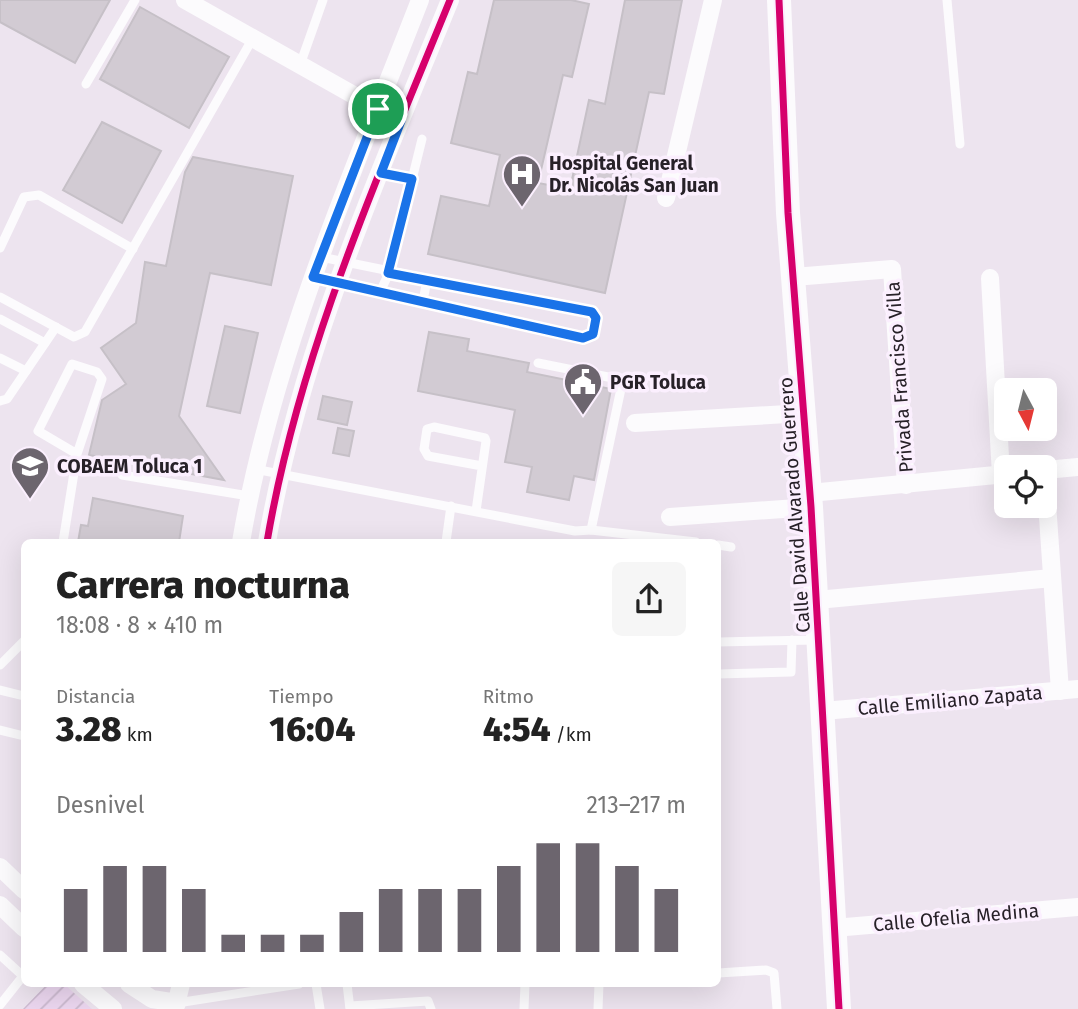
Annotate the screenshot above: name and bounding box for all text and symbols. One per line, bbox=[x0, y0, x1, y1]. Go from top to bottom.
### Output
pin bbox=[348, 79, 408, 139]
icon: arrive bbox=[359, 90, 397, 128]
place label: Hospital General Dr. Nicolás San Juan bbox=[549, 152, 719, 197]
hospital icon: Hospital General Dr. Nicolás San Juan bbox=[501, 153, 543, 208]
street label: Privada Francisco Villa bbox=[881, 281, 918, 473]
public building icon: PGR Toluca bbox=[562, 361, 604, 416]
place label: PGR Toluca bbox=[610, 371, 706, 394]
street label: Calle David Alvarado Guerrero bbox=[774, 376, 815, 634]
north arrow bbox=[994, 378, 1057, 441]
map controls bbox=[994, 378, 1057, 518]
school or university icon: COBAEM Toluca 1 bbox=[9, 445, 51, 500]
place label: COBAEM Toluca 1 bbox=[57, 455, 202, 478]
button: locate bbox=[994, 455, 1057, 518]
text: Carrera nocturna bbox=[56, 562, 350, 608]
button: share bbox=[612, 562, 686, 636]
text: 18:08 · 8 × 410 m bbox=[56, 611, 223, 639]
street label: Calle Emiliano Zapata bbox=[857, 681, 1044, 720]
text: Distancia bbox=[56, 685, 135, 708]
text: Tiempo bbox=[269, 685, 334, 708]
text: Ritmo bbox=[483, 685, 534, 708]
text: 3.28 bbox=[56, 708, 122, 750]
text: 16:04 bbox=[269, 708, 355, 750]
text: 4:54 bbox=[483, 708, 551, 750]
text: km bbox=[122, 723, 153, 746]
text: /km bbox=[551, 723, 592, 746]
text: Desnivel bbox=[56, 791, 145, 819]
text: 213–217 m bbox=[586, 791, 686, 819]
street label: Calle Ofelia Medina bbox=[872, 899, 1040, 936]

